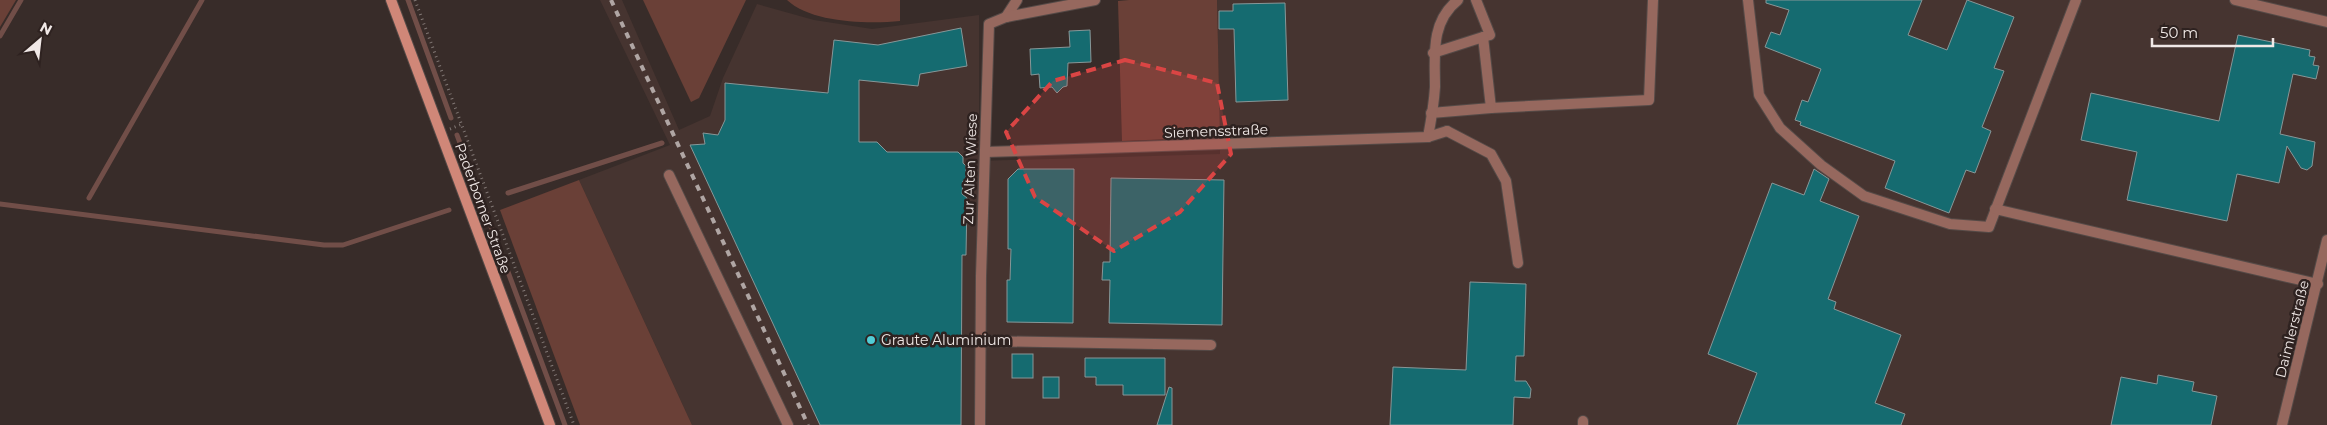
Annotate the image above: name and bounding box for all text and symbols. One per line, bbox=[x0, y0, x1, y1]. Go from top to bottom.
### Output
north arrow bbox=[15, 15, 65, 65]
scale bar bbox=[2152, 15, 2273, 47]
text: N bbox=[37, 18, 55, 39]
text: 50 m bbox=[2160, 23, 2198, 42]
street label: Zur Alten Wiese bbox=[959, 113, 981, 225]
street label: Siemensstraße bbox=[1164, 120, 1268, 142]
street label: Paderborner Straße bbox=[451, 140, 515, 276]
street label: Daimlerstraße bbox=[2271, 278, 2313, 380]
place label: Graute Aluminium bbox=[881, 331, 1011, 349]
marker: Graute Aluminium bbox=[865, 334, 877, 346]

